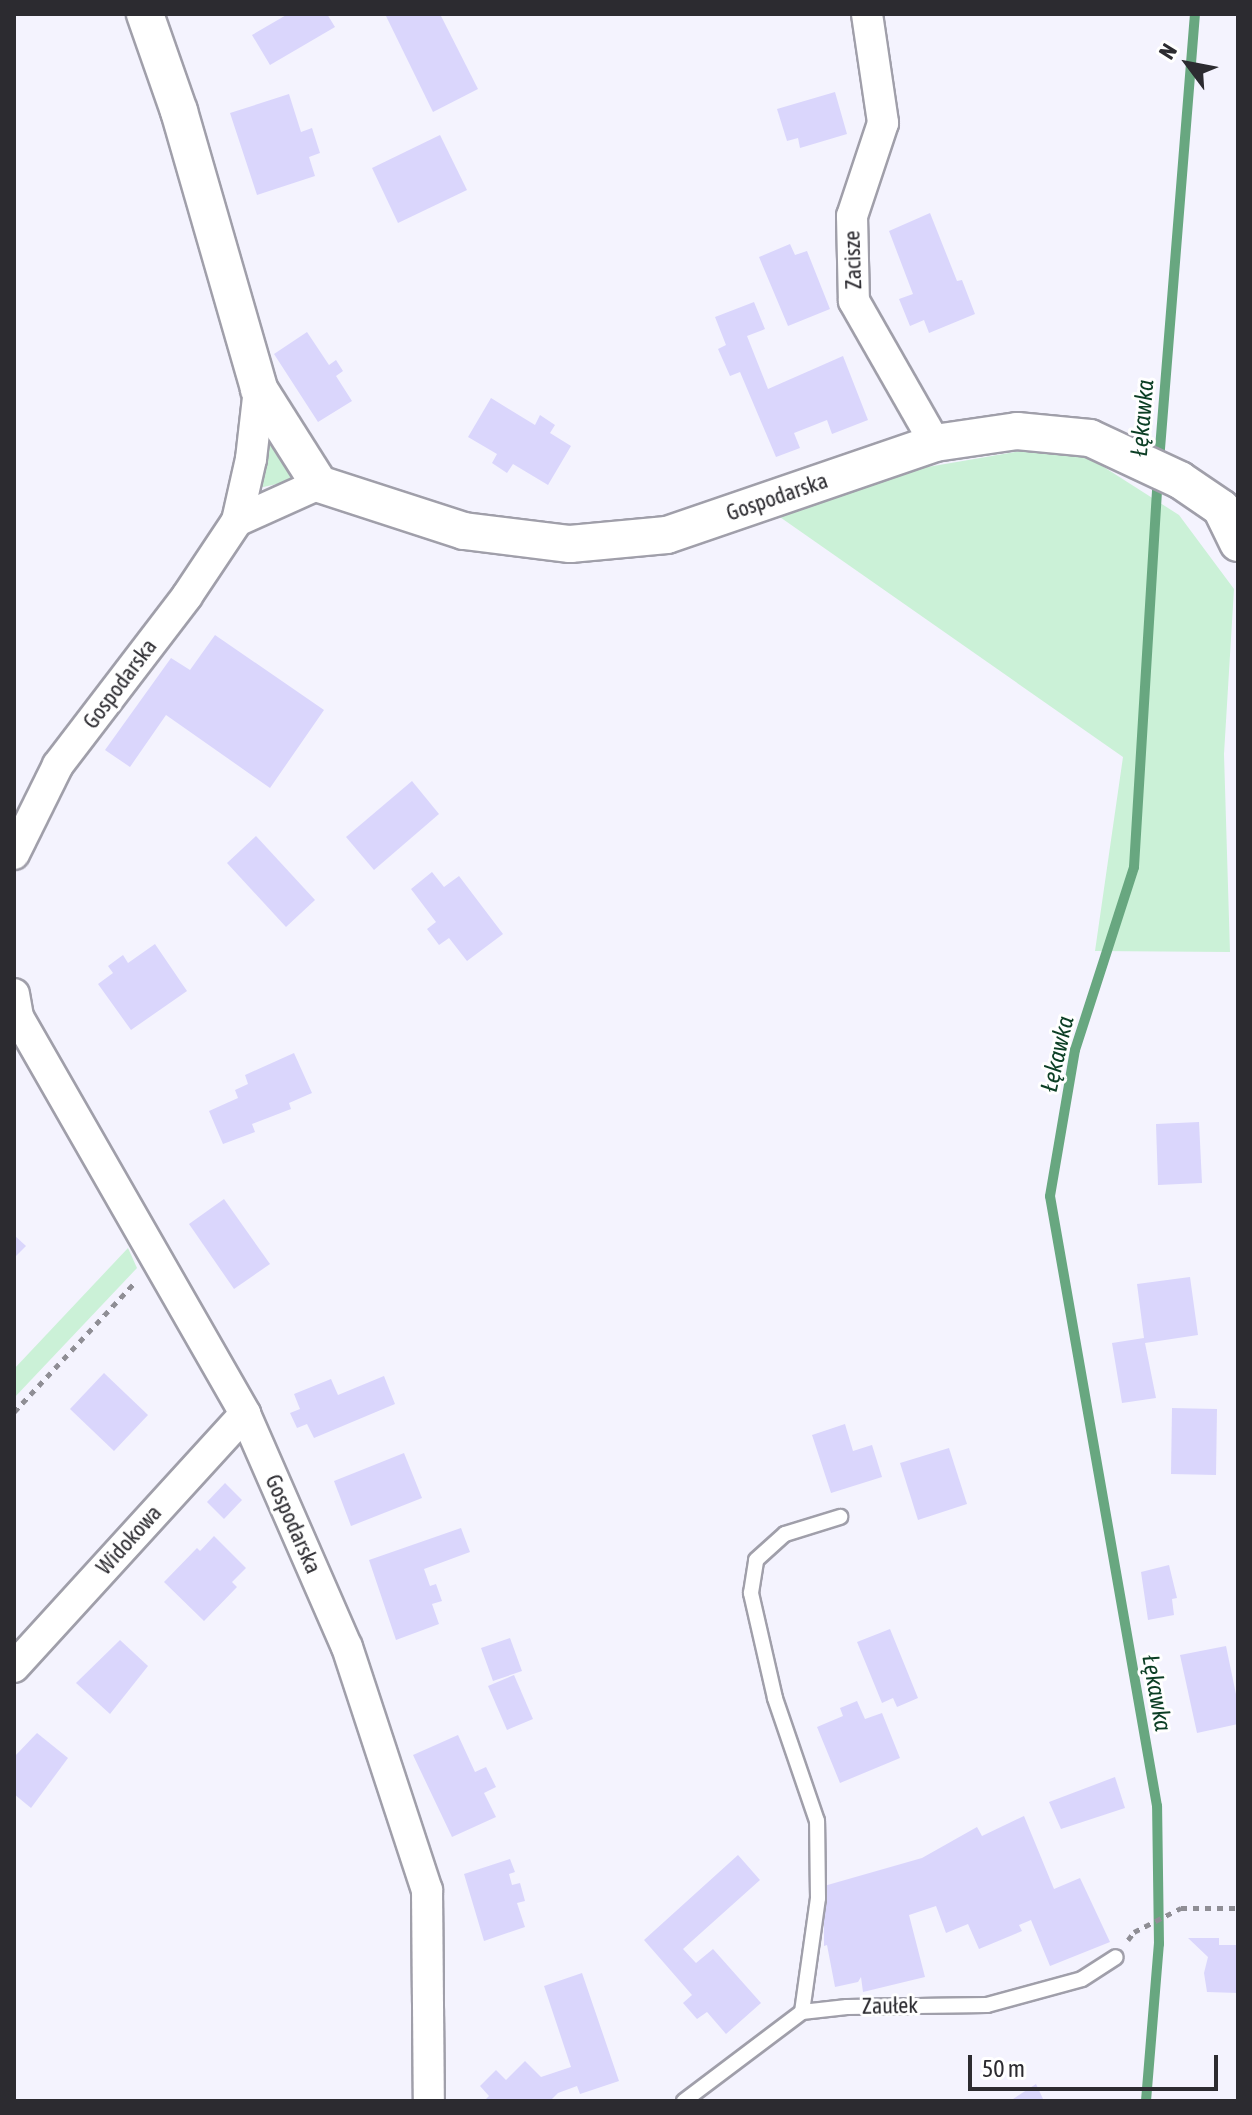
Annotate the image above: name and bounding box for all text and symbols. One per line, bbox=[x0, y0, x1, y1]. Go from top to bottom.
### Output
north arrow bbox=[1148, 24, 1228, 104]
text: N bbox=[1153, 39, 1182, 64]
street label: Zacisze bbox=[839, 230, 867, 290]
water label: Łękawka bbox=[1124, 378, 1160, 458]
street label: Gospodarska bbox=[723, 467, 831, 527]
street label: Gospodarska bbox=[78, 634, 162, 734]
water label: Łękawka bbox=[1034, 1013, 1080, 1095]
street label: Gospodarska bbox=[260, 1471, 326, 1577]
street label: Widokowa bbox=[91, 1500, 167, 1580]
water label: Łękawka bbox=[1136, 1653, 1178, 1733]
street label: Zaułek bbox=[862, 1992, 918, 2020]
scale bar bbox=[972, 2039, 1222, 2089]
text: 50 m bbox=[982, 2055, 1025, 2082]

